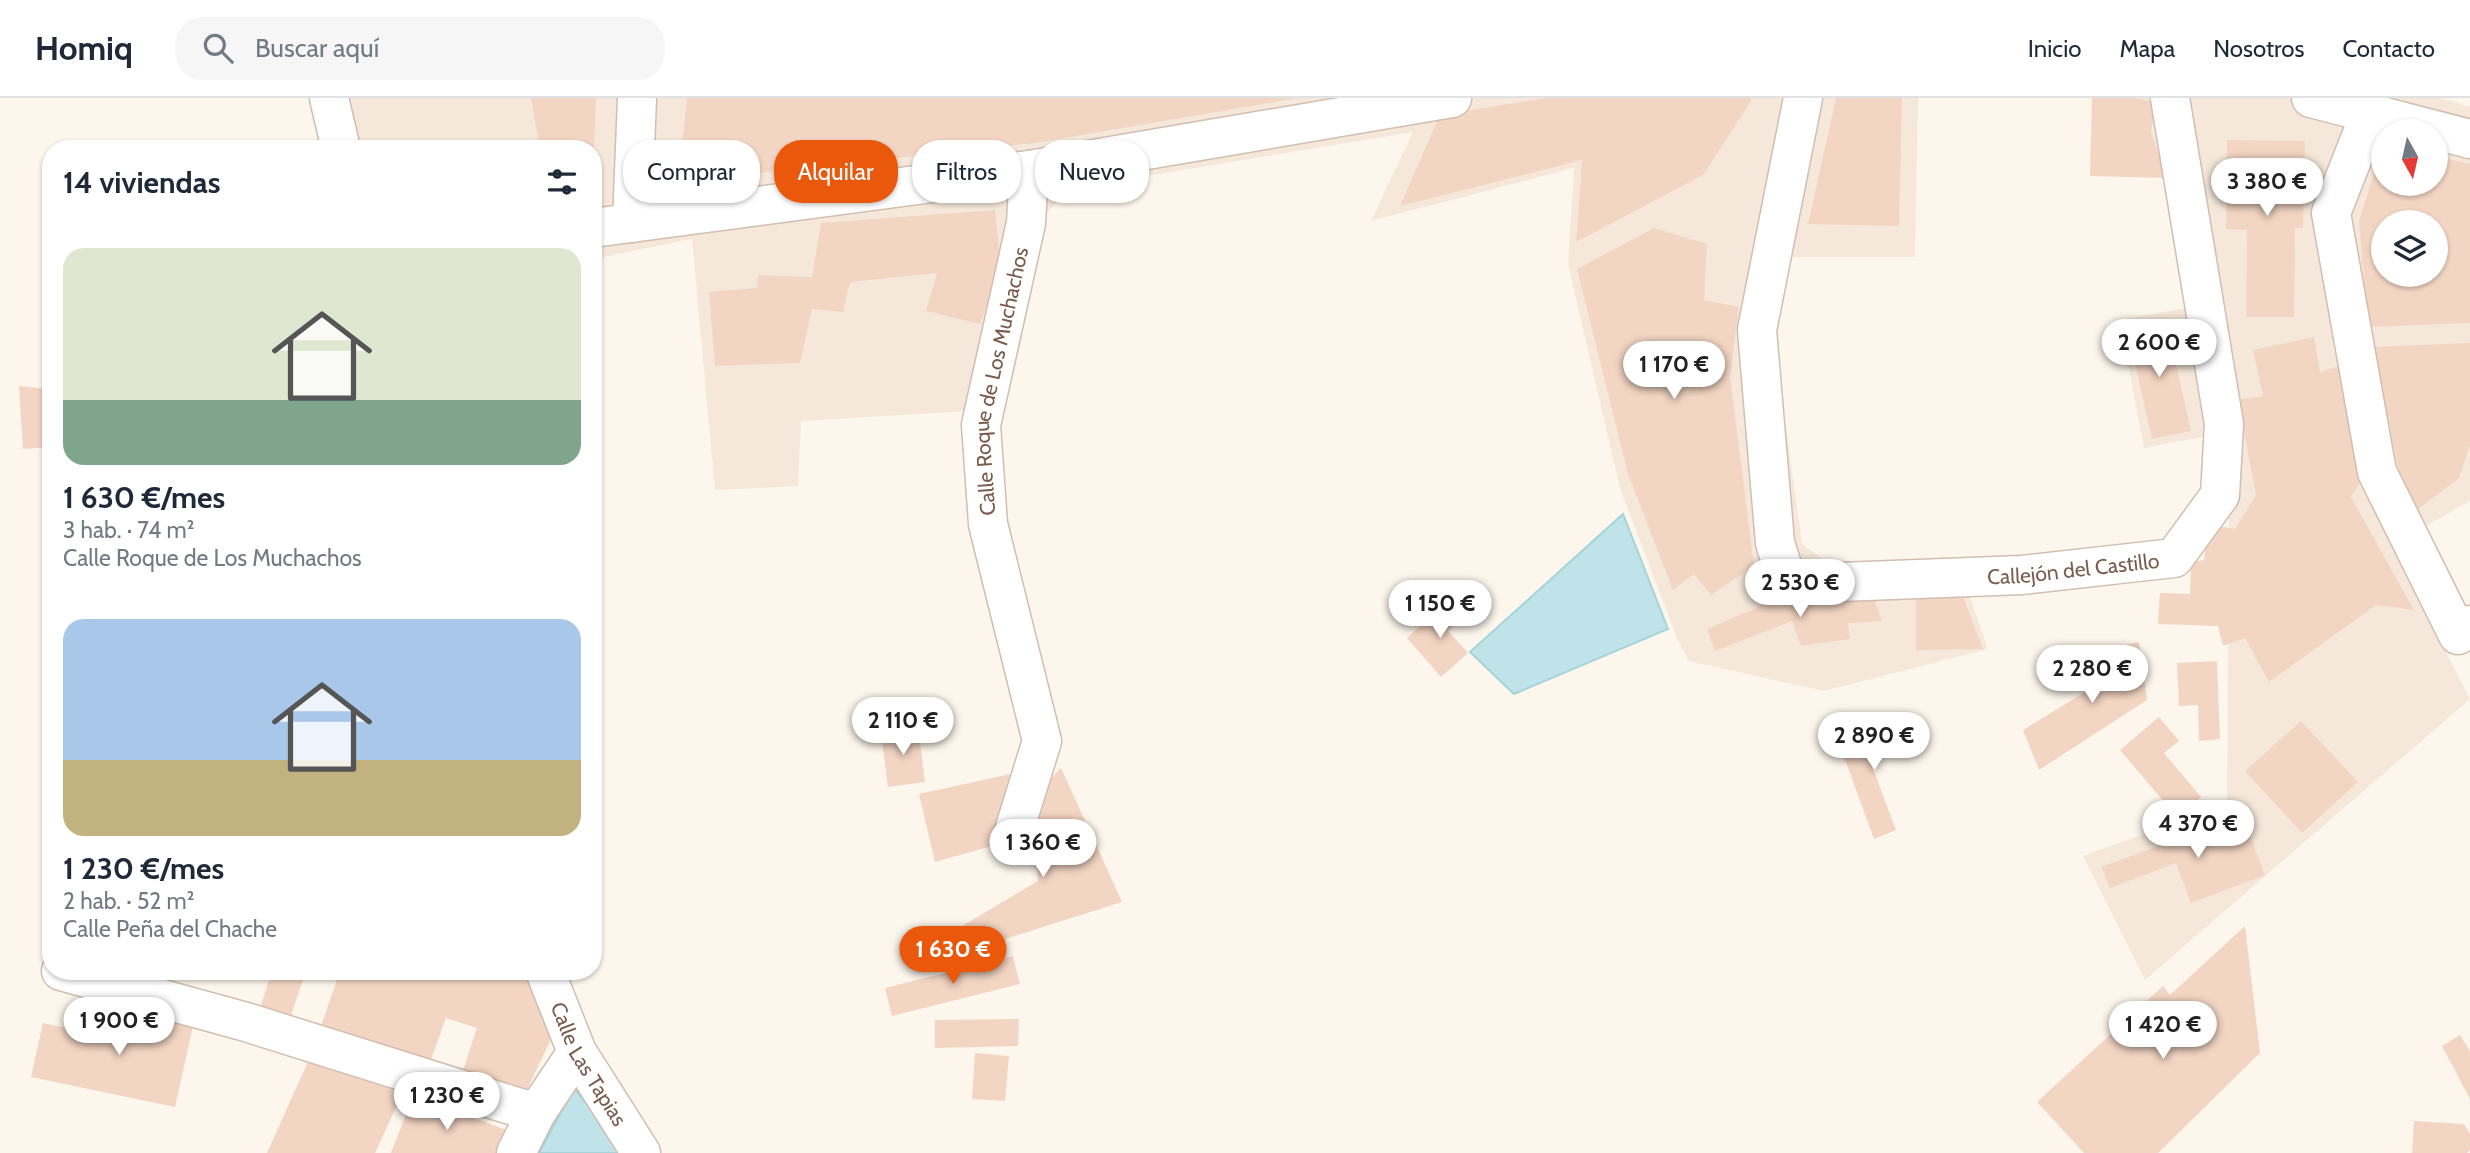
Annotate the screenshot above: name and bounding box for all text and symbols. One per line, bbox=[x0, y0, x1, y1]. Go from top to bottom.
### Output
search box bbox=[175, 17, 665, 80]
text: Homiq bbox=[35, 28, 133, 68]
icon: search bbox=[199, 29, 237, 67]
text: Buscar aquí bbox=[255, 32, 379, 64]
text: Inicio bbox=[2028, 34, 2081, 63]
text: Mapa bbox=[2119, 34, 2175, 63]
text: Nosotros bbox=[2213, 34, 2304, 63]
text: Contacto bbox=[2342, 34, 2435, 63]
north arrow bbox=[2371, 119, 2448, 196]
map controls bbox=[2371, 119, 2448, 287]
chip: Comprar bbox=[623, 140, 760, 203]
chip: Alquilar bbox=[774, 140, 898, 203]
chip: Filtros bbox=[912, 140, 1021, 203]
chip: Nuevo bbox=[1035, 140, 1149, 203]
pin: 3 380 € bbox=[2202, 158, 2332, 218]
icon: filters bbox=[543, 163, 581, 201]
text: 14 viviendas bbox=[63, 164, 220, 201]
text: 3 380 € bbox=[2227, 167, 2307, 195]
button: layers bbox=[2371, 210, 2448, 287]
street label: Calle Roque de Los Muchachos bbox=[968, 244, 1033, 516]
icon: home bbox=[259, 293, 385, 419]
pin: 2 600 € bbox=[2094, 320, 2224, 379]
text: 2 600 € bbox=[2118, 328, 2200, 356]
pin: 1 170 € bbox=[1609, 342, 1739, 401]
text: 1 170 € bbox=[1639, 350, 1709, 378]
text: 1 630 €/mes bbox=[63, 479, 225, 516]
text: 3 hab. · 74 m² bbox=[63, 516, 194, 544]
text: Calle Roque de Los Muchachos bbox=[63, 544, 362, 572]
street label: Callejón del Castillo bbox=[1987, 547, 2161, 589]
pin: 2 530 € bbox=[1735, 560, 1865, 619]
text: 2 530 € bbox=[1761, 568, 1839, 596]
pin: 1 150 € bbox=[1375, 580, 1505, 640]
text: 1 150 € bbox=[1405, 589, 1475, 617]
pin: 2 280 € bbox=[2027, 646, 2157, 705]
text: 2 280 € bbox=[2052, 654, 2132, 682]
icon: home bbox=[259, 664, 385, 790]
pin: 2 110 € bbox=[838, 698, 968, 757]
text: 2 110 € bbox=[868, 706, 938, 734]
pin: 2 890 € bbox=[1809, 712, 1939, 772]
text: 2 890 € bbox=[1834, 721, 1914, 749]
pin: 4 370 € bbox=[2133, 800, 2263, 860]
text: 4 370 € bbox=[2158, 809, 2238, 837]
pin: 1 360 € bbox=[978, 820, 1108, 879]
text: 1 360 € bbox=[1005, 828, 1081, 856]
text: 1 230 €/mes bbox=[63, 850, 224, 887]
text: 2 hab. · 52 m² bbox=[63, 887, 194, 915]
text: Calle Peña del Chache bbox=[63, 915, 277, 943]
pin: 1 630 € bbox=[888, 926, 1018, 986]
text: 1 630 € bbox=[915, 935, 991, 963]
pin: 1 900 € bbox=[54, 998, 184, 1057]
street label: Calle Las Tapias bbox=[546, 998, 633, 1130]
pin: 1 420 € bbox=[2098, 1002, 2228, 1061]
text: 1 900 € bbox=[80, 1006, 158, 1034]
text: 1 420 € bbox=[2125, 1010, 2201, 1038]
pin: 1 230 € bbox=[382, 1072, 512, 1132]
text: 1 230 € bbox=[410, 1081, 484, 1109]

